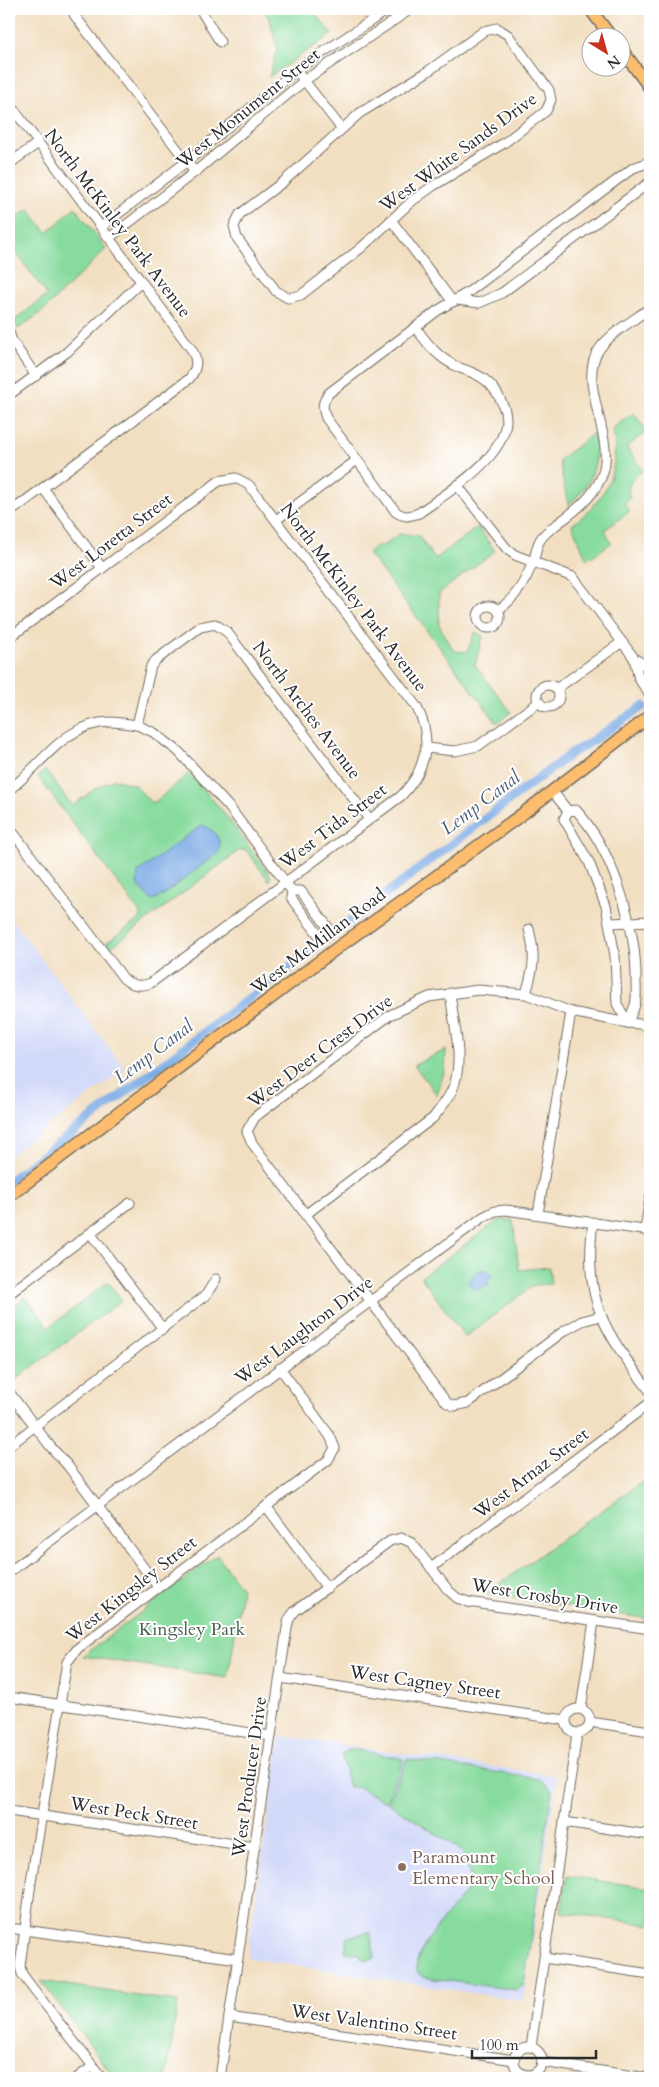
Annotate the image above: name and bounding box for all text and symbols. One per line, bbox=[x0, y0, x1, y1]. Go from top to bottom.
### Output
north arrow bbox=[582, 28, 632, 78]
street label: West Monument Street bbox=[170, 42, 326, 175]
text: N bbox=[603, 51, 624, 73]
street label: West White Sands Drive bbox=[374, 87, 542, 219]
street label: North McKinley Park Avenue bbox=[38, 124, 197, 323]
street label: West Loretta Street bbox=[44, 487, 178, 596]
street label: North McKinley Park Avenue bbox=[274, 498, 433, 697]
street label: North Arches Avenue bbox=[246, 636, 367, 784]
water label: Lemp Canal bbox=[436, 764, 526, 841]
street label: West Tida Street bbox=[274, 778, 392, 876]
street label: West McMillan Road bbox=[245, 882, 391, 1001]
street label: West Deer Crest Drive bbox=[242, 989, 398, 1115]
water label: Lemp Canal bbox=[109, 1013, 199, 1090]
street label: West Laughton Drive bbox=[229, 1270, 379, 1391]
street label: West Arnaz Street bbox=[468, 1422, 594, 1526]
street label: West Kingsley Street bbox=[60, 1530, 202, 1649]
street label: West Crosby Drive bbox=[469, 1572, 620, 1620]
park label: Kingsley Park bbox=[139, 1617, 246, 1642]
street label: West Cagney Street bbox=[347, 1659, 502, 1706]
street label: West Producer Drive bbox=[226, 1695, 273, 1860]
street label: West Peck Street bbox=[67, 1791, 200, 1836]
place label: Paramount Elementary School bbox=[412, 1845, 555, 1891]
marker: Paramount Elementary School bbox=[396, 1861, 408, 1873]
street label: West Valentino Street bbox=[288, 1998, 459, 2047]
scale bar bbox=[472, 2027, 595, 2059]
text: 100 m bbox=[479, 2035, 519, 2055]

